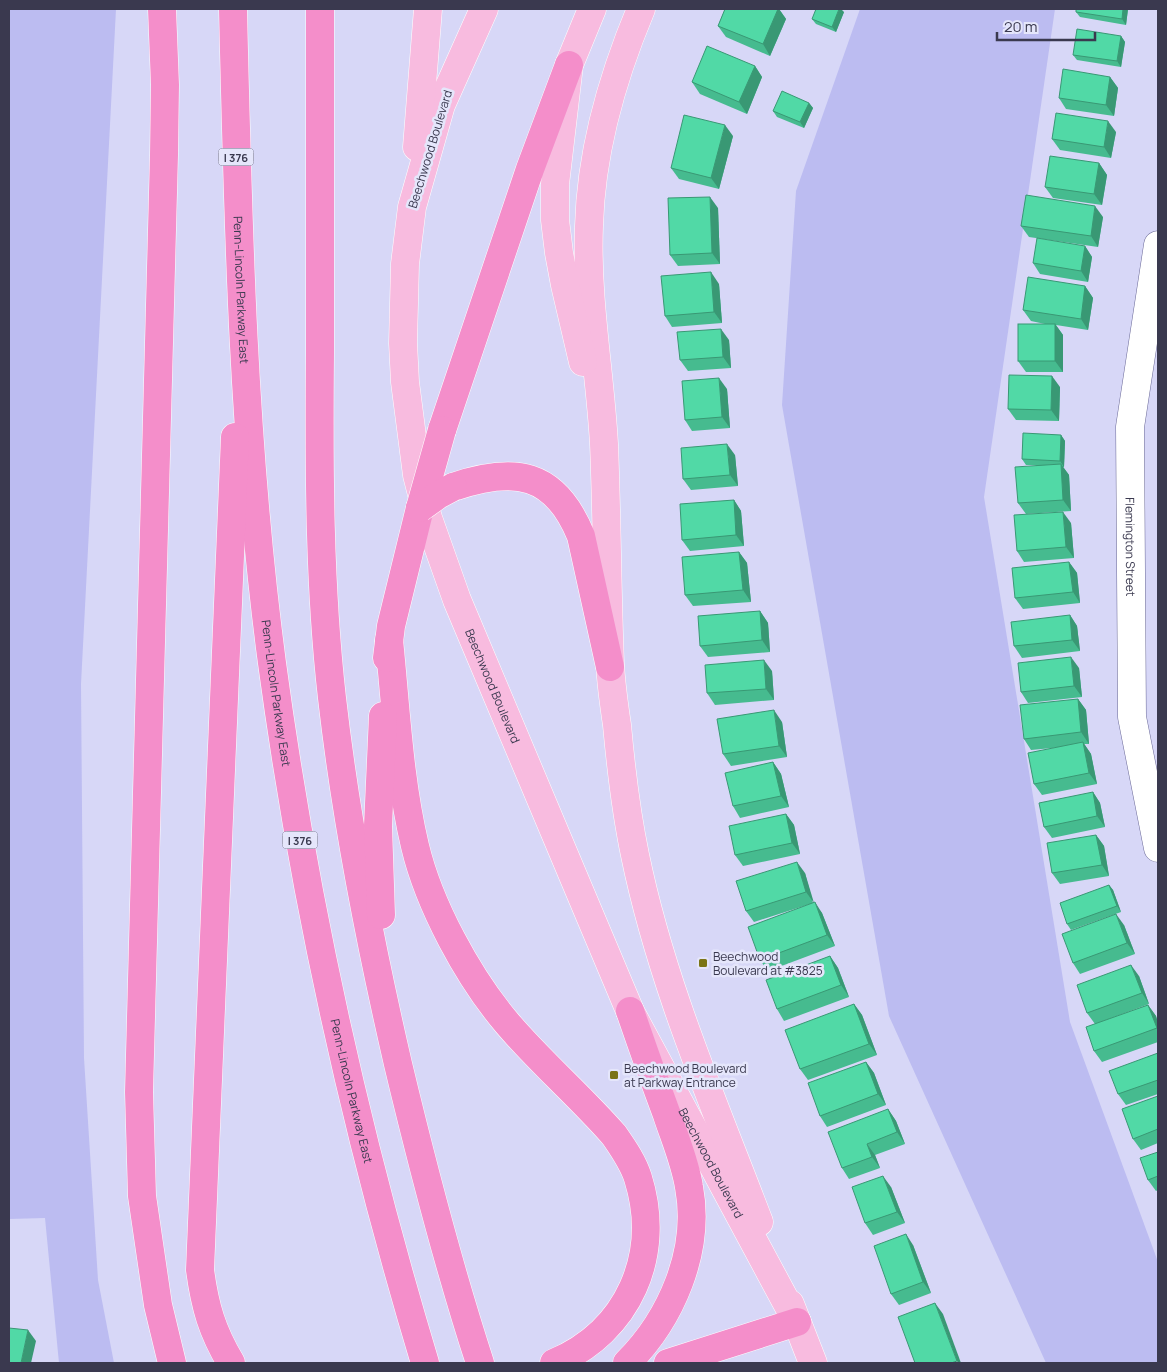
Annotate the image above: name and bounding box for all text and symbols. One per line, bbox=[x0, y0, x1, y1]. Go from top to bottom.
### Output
scale bar bbox=[997, 10, 1094, 42]
text: 20 m bbox=[1004, 16, 1037, 37]
street label: Beechwood Boulevard bbox=[404, 88, 456, 210]
road number: I 376 bbox=[218, 148, 254, 166]
street label: Penn-Lincoln Parkway East bbox=[230, 216, 253, 364]
street label: Flemington Street bbox=[1122, 497, 1140, 597]
street label: Penn-Lincoln Parkway East bbox=[258, 619, 296, 768]
street label: Beechwood Boulevard bbox=[461, 626, 525, 746]
road number: I 376 bbox=[282, 832, 318, 848]
place label: Beechwood Boulevard at #3825 bbox=[713, 948, 823, 979]
marker: Beechwood Boulevard at #3825 bbox=[697, 957, 709, 969]
street label: Penn-Lincoln Parkway East bbox=[327, 1017, 378, 1165]
place label: Beechwood Boulevard at Parkway Entrance bbox=[624, 1060, 747, 1091]
marker: Beechwood Boulevard at Parkway Entrance bbox=[608, 1069, 620, 1081]
street label: Beechwood Boulevard bbox=[675, 1105, 748, 1221]

